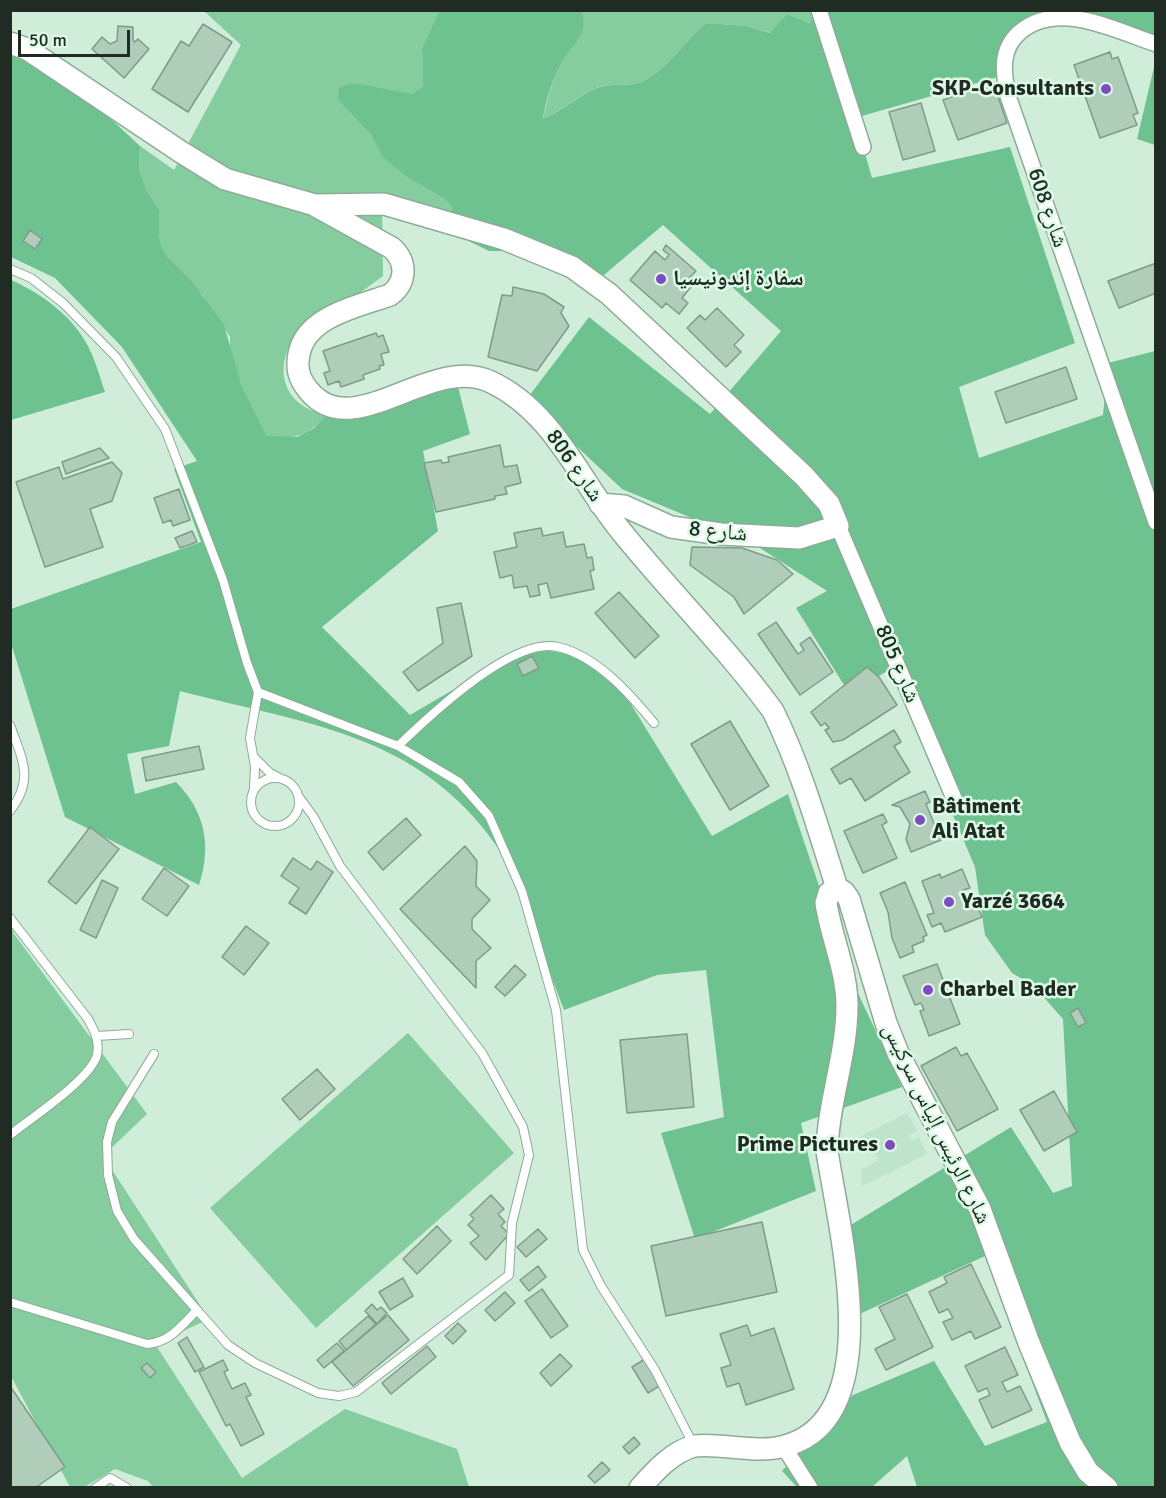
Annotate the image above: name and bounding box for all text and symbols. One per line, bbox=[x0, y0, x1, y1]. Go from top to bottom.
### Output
scale bar bbox=[21, 18, 134, 56]
text: 50 m bbox=[29, 29, 67, 51]
place label: SKP-Consultants bbox=[932, 76, 1094, 102]
marker: SKP-Consultants bbox=[1099, 82, 1113, 96]
street label: شارع 608 bbox=[1021, 165, 1073, 251]
place label: سفارة إندونيسيا bbox=[673, 266, 804, 292]
marker: سفارة إندونيسيا bbox=[654, 272, 668, 286]
street label: شارع 806 bbox=[540, 425, 608, 507]
street label: شارع 8 bbox=[688, 516, 748, 548]
street label: شارع 805 bbox=[869, 621, 925, 707]
place label: Bâtiment Ali Atat bbox=[932, 794, 1020, 846]
marker: Bâtiment Ali Atat bbox=[913, 813, 927, 827]
place label: Yarzé 3664 bbox=[961, 889, 1065, 915]
marker: Yarzé 3664 bbox=[942, 895, 956, 909]
place label: Charbel Bader bbox=[940, 977, 1076, 1003]
marker: Charbel Bader bbox=[921, 983, 935, 997]
street label: شارع الرئيس إلياس سركيس bbox=[876, 1019, 996, 1229]
place label: Prime Pictures bbox=[737, 1132, 878, 1158]
marker: Prime Pictures bbox=[883, 1138, 897, 1152]

